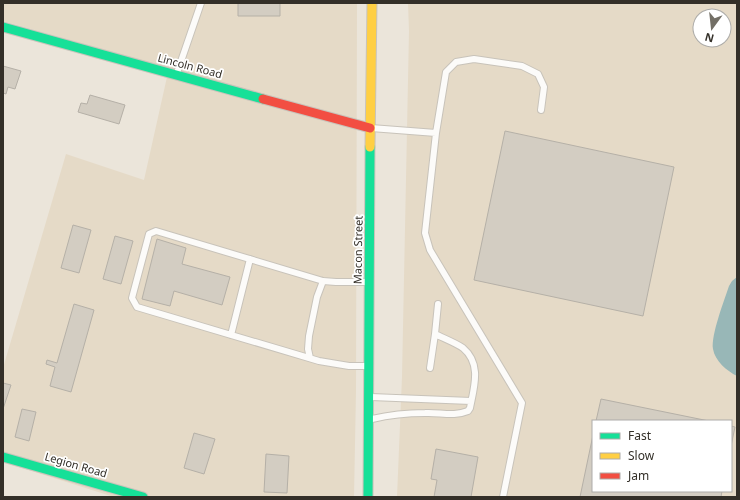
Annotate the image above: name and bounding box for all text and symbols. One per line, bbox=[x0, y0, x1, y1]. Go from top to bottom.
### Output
north arrow bbox=[692, 8, 732, 48]
text: N bbox=[703, 30, 716, 47]
street label: Lincoln Road bbox=[156, 50, 224, 81]
street label: Macon Street bbox=[349, 216, 366, 284]
legend bbox=[592, 420, 732, 492]
text: Fast bbox=[628, 427, 652, 444]
text: Slow bbox=[628, 447, 655, 464]
street label: Legion Road bbox=[43, 448, 109, 481]
text: Jam bbox=[627, 467, 649, 484]

